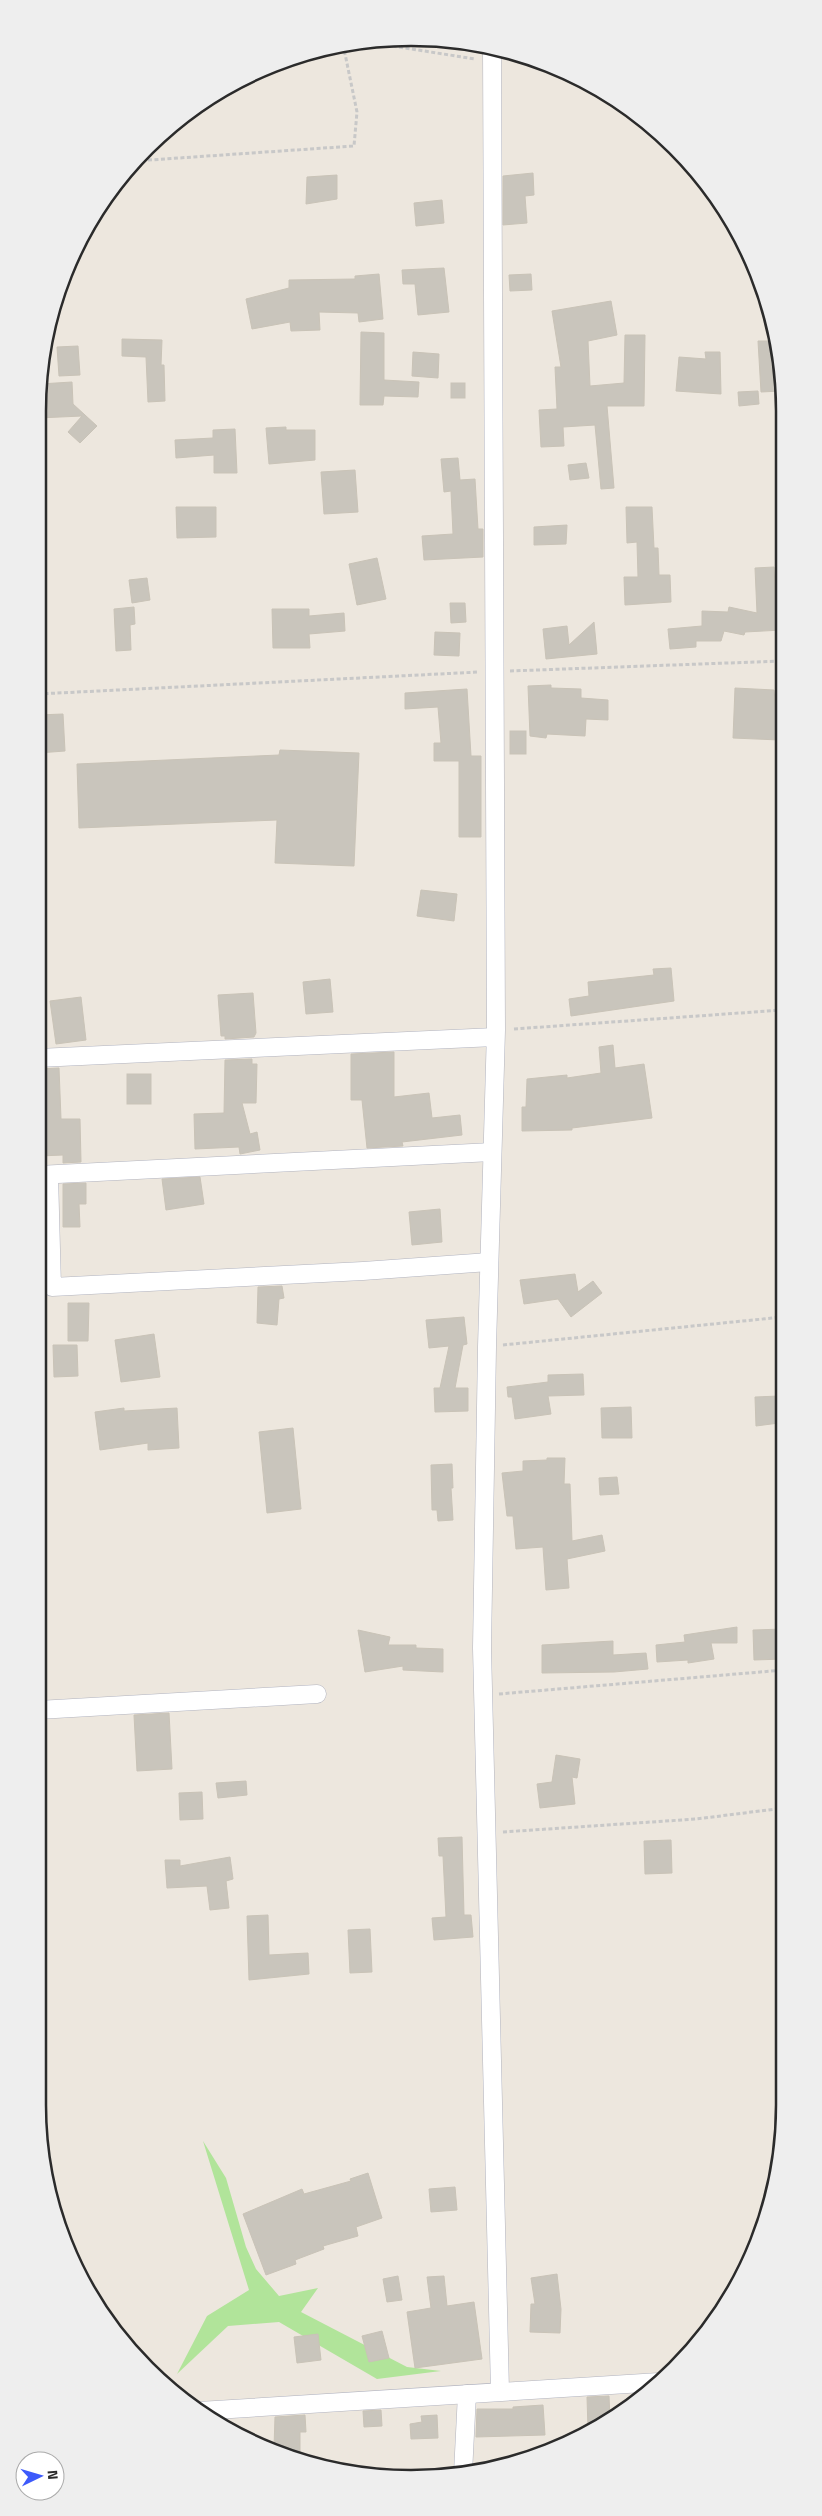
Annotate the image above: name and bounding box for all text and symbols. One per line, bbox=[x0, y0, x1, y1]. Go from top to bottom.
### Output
north arrow bbox=[15, 2451, 65, 2501]
text: N bbox=[43, 2469, 64, 2481]

